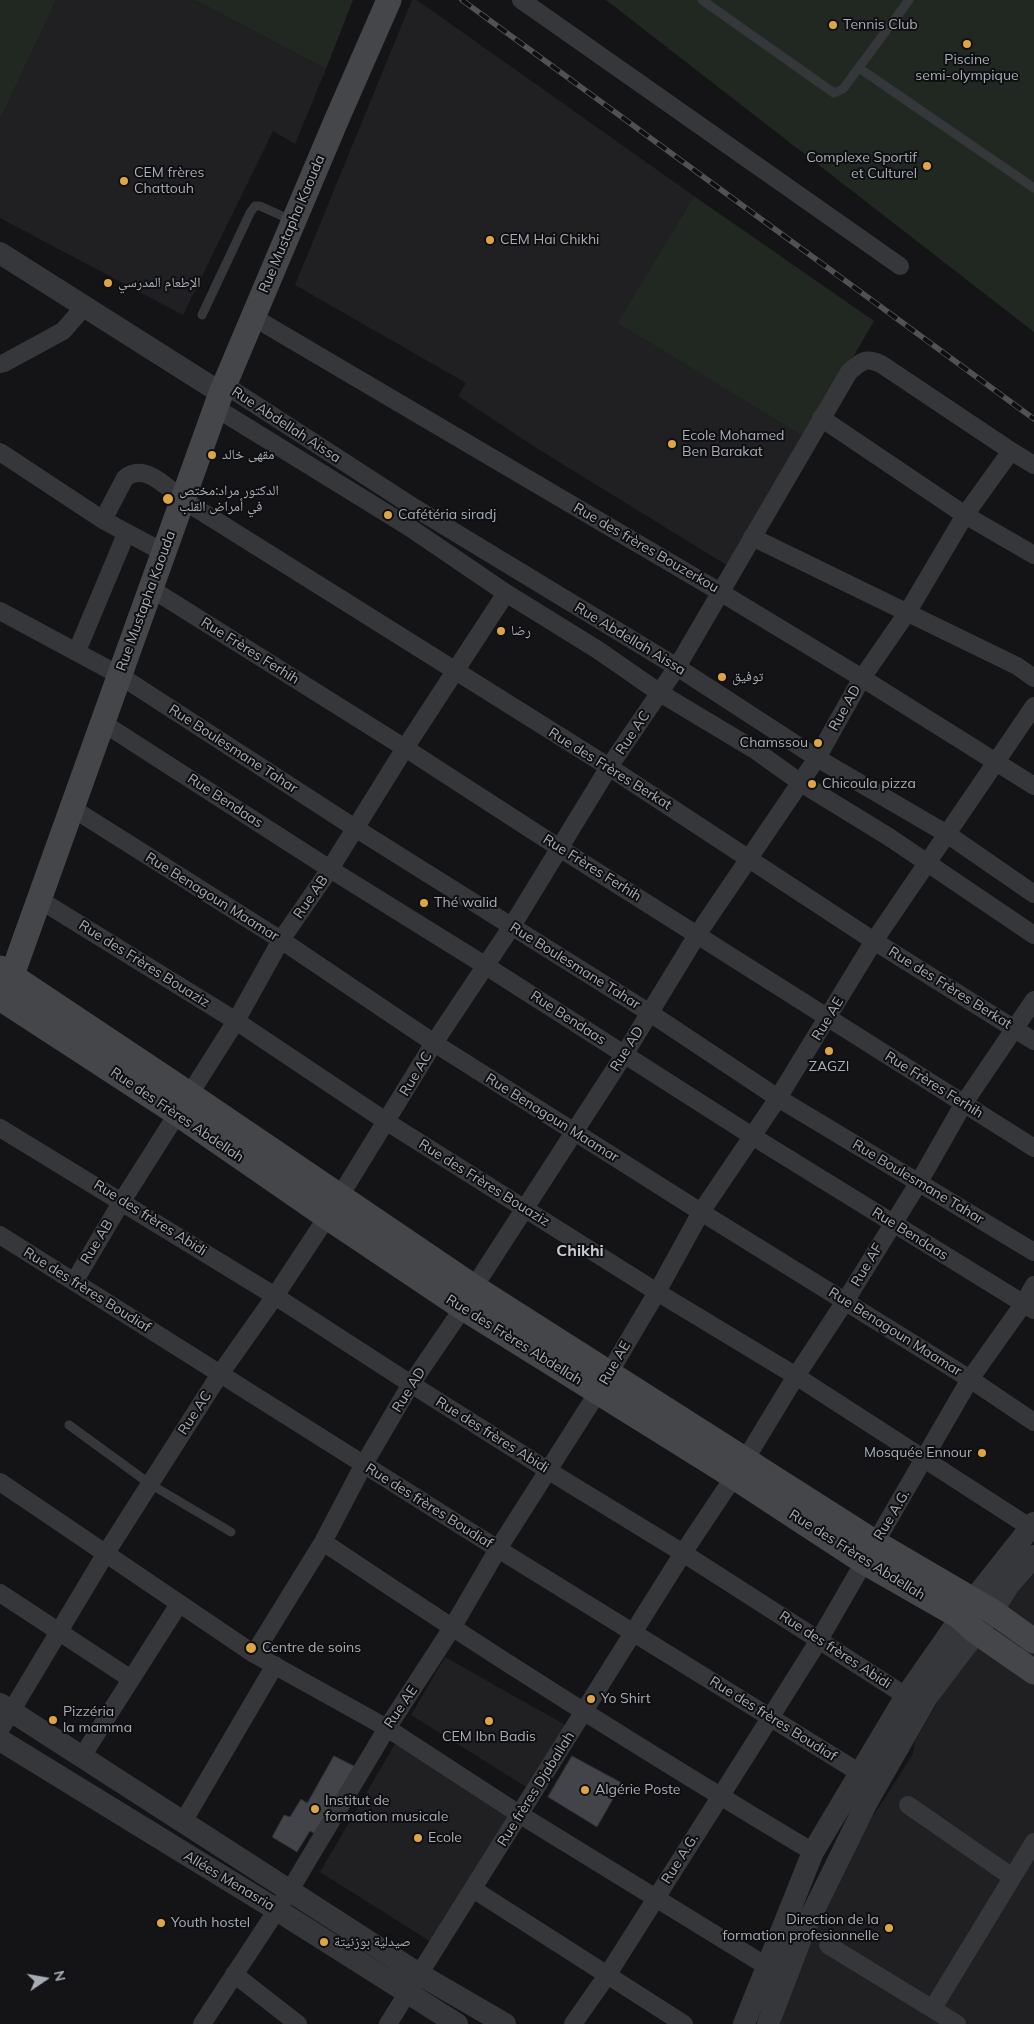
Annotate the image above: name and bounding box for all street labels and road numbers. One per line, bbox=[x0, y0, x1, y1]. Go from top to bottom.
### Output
street label: Rue Mustapha Kaouda bbox=[255, 153, 329, 295]
street label: Rue Abdellah Aissa bbox=[228, 383, 344, 467]
street label: Rue des frères Bouzerkou bbox=[570, 500, 722, 596]
street label: Rue Mustapha Kaouda bbox=[113, 529, 179, 673]
street label: Rue Abdellah Aissa bbox=[571, 599, 689, 679]
street label: Rue Frères Ferhih bbox=[198, 614, 302, 688]
street label: Rue AD bbox=[826, 682, 864, 734]
street label: Rue Boulesmane Tahar bbox=[165, 701, 301, 797]
street label: Rue AC bbox=[612, 708, 654, 758]
street label: Rue des Frères Berkat bbox=[545, 724, 675, 814]
street label: Rue Bendaas bbox=[184, 770, 266, 832]
street label: Rue Frères Ferhih bbox=[540, 831, 644, 905]
street label: Rue Benagoun Maamar bbox=[142, 849, 282, 945]
street label: Rue AB bbox=[290, 872, 332, 922]
street label: Rue des Frères Bouaziz bbox=[76, 917, 212, 1011]
street label: Rue Boulesmane Tahar bbox=[507, 919, 643, 1013]
street label: Rue des Frères Berkat bbox=[885, 943, 1015, 1033]
street label: Rue Bendaas bbox=[527, 987, 609, 1049]
street label: Rue AE bbox=[809, 994, 847, 1044]
street label: Rue AD bbox=[607, 1023, 647, 1075]
street label: Rue Frères Ferhih bbox=[882, 1048, 986, 1122]
street label: Rue AC bbox=[396, 1049, 436, 1099]
street label: Rue des Frères Abdellah bbox=[107, 1064, 247, 1166]
street label: Rue Benagoun Maamar bbox=[482, 1070, 622, 1166]
street label: Rue des Frères Bouaziz bbox=[416, 1136, 552, 1230]
street label: Rue Boulesmane Tahar bbox=[849, 1136, 987, 1228]
street label: Rue des frères Abidi bbox=[90, 1176, 210, 1260]
street label: Rue Bendaas bbox=[869, 1204, 951, 1264]
street label: Rue AB bbox=[77, 1217, 117, 1267]
street label: Rue AF bbox=[848, 1240, 886, 1290]
street label: Rue des frères Boudiaf bbox=[20, 1244, 154, 1336]
street label: Rue Benagoun Maamar bbox=[825, 1284, 965, 1380]
street label: Rue des Frères Abdellah bbox=[443, 1291, 585, 1389]
street label: Rue AE bbox=[596, 1338, 634, 1388]
street label: Rue AD bbox=[389, 1364, 429, 1416]
street label: Rue AC bbox=[175, 1388, 215, 1438]
street label: Rue des frères Abidi bbox=[432, 1393, 552, 1477]
street label: Rue des frères Boudiaf bbox=[362, 1460, 496, 1552]
street label: Rue A.G. bbox=[870, 1487, 914, 1543]
street label: Rue des Frères Abdellah bbox=[786, 1506, 928, 1604]
street label: Rue des frères Abidi bbox=[776, 1608, 894, 1692]
street label: Rue des frères Boudiaf bbox=[706, 1673, 840, 1765]
street label: Rue AE bbox=[381, 1683, 421, 1731]
street label: Rue frères Djaballah bbox=[494, 1729, 578, 1849]
street label: Rue A.G. bbox=[658, 1831, 702, 1887]
street label: Allées Menasria bbox=[181, 1847, 277, 1915]

